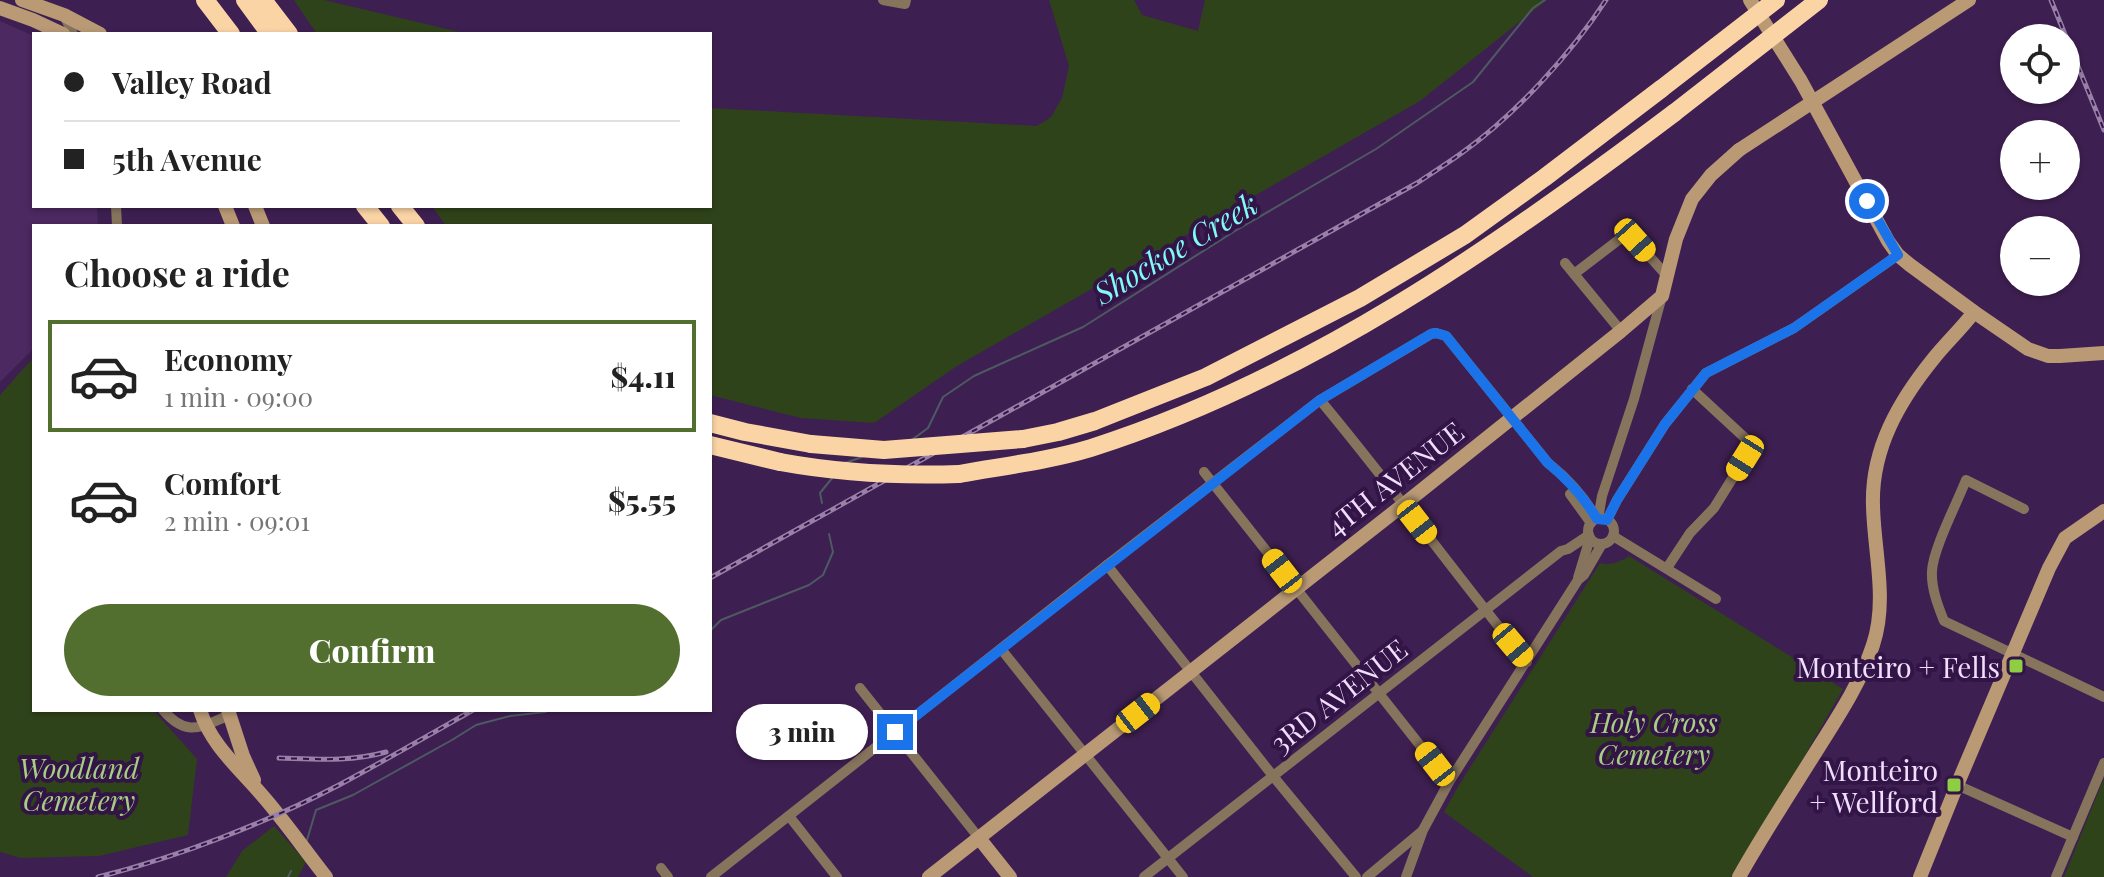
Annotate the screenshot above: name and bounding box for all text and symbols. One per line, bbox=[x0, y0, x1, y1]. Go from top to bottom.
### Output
map controls bbox=[2000, 24, 2080, 296]
button: locate bbox=[2000, 24, 2080, 104]
text: Valley Road bbox=[112, 62, 272, 102]
button: + bbox=[2000, 120, 2080, 200]
text: 5th Avenue bbox=[112, 139, 262, 179]
water label: Shockoe Creek bbox=[1085, 183, 1264, 313]
route start bbox=[1849, 183, 1885, 219]
car bbox=[1610, 214, 1660, 266]
button: − bbox=[2000, 216, 2080, 296]
text: Choose a ride bbox=[64, 248, 290, 296]
text: Economy bbox=[164, 339, 293, 379]
icon: car bbox=[68, 340, 140, 412]
text: $4.11 bbox=[611, 356, 676, 396]
text: 1 min · 09:00 bbox=[164, 379, 313, 414]
street label: 4TH AVENUE bbox=[1317, 413, 1471, 543]
car bbox=[1722, 431, 1768, 485]
text: Comfort bbox=[164, 463, 281, 503]
icon: car bbox=[68, 464, 140, 536]
text: $5.55 bbox=[608, 480, 676, 520]
car bbox=[1393, 496, 1441, 548]
text: 2 min · 09:01 bbox=[164, 503, 310, 538]
car bbox=[1258, 545, 1306, 597]
button: Confirm bbox=[64, 604, 680, 696]
car bbox=[1488, 619, 1538, 671]
street label: 3RD AVENUE bbox=[1262, 630, 1414, 760]
place label: Monteiro + Fells bbox=[1796, 648, 2000, 685]
marker: Monteiro + Fells bbox=[2007, 657, 2025, 675]
car bbox=[1112, 689, 1164, 737]
park label: Holy Cross Cemetery bbox=[1589, 703, 1718, 772]
callout: 3 min bbox=[735, 704, 867, 760]
text: 3 min bbox=[769, 714, 835, 749]
route end bbox=[877, 714, 913, 750]
car bbox=[1411, 738, 1459, 790]
park label: Woodland Cemetery bbox=[19, 749, 140, 818]
place label: Monteiro + Wellford bbox=[1810, 751, 1938, 820]
marker: Monteiro + Wellford bbox=[1945, 776, 1963, 794]

